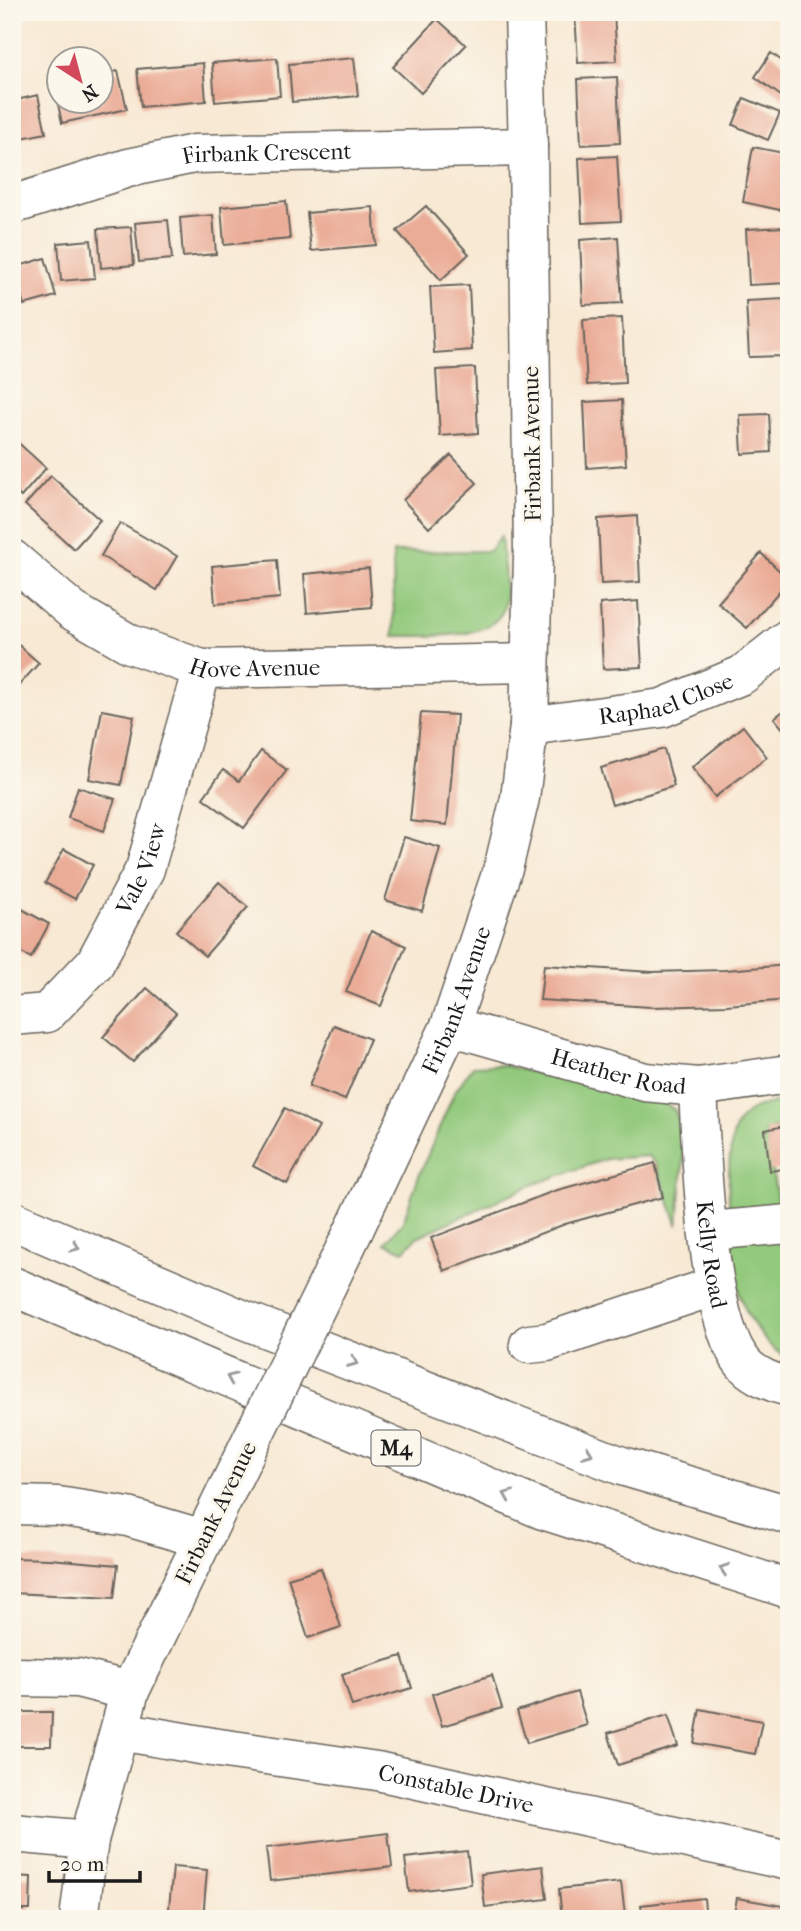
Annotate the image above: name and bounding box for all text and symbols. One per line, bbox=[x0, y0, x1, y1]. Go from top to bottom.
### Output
north arrow bbox=[46, 46, 116, 116]
text: N bbox=[77, 80, 102, 106]
street label: Firbank Crescent bbox=[179, 137, 352, 170]
street label: Firbank Avenue bbox=[517, 366, 547, 522]
street label: Hove Avenue bbox=[186, 652, 320, 684]
street label: Raphael Close bbox=[597, 667, 737, 730]
street label: Vale View bbox=[110, 819, 171, 920]
street label: Firbank Avenue bbox=[416, 923, 496, 1078]
street label: Heather Road bbox=[548, 1042, 688, 1099]
street label: Kelly Road bbox=[691, 1199, 733, 1311]
one-way arrow bbox=[68, 1239, 80, 1253]
one-way arrow bbox=[346, 1354, 358, 1368]
one-way arrow bbox=[226, 1372, 238, 1386]
road number: M4 bbox=[372, 1430, 420, 1466]
street label: Firbank Avenue bbox=[170, 1437, 262, 1589]
one-way arrow bbox=[582, 1444, 594, 1458]
one-way arrow bbox=[503, 1490, 515, 1504]
one-way arrow bbox=[718, 1562, 730, 1577]
street label: Constable Drive bbox=[376, 1758, 536, 1818]
scale bar bbox=[49, 1840, 140, 1884]
text: 20 m bbox=[60, 1852, 105, 1876]

